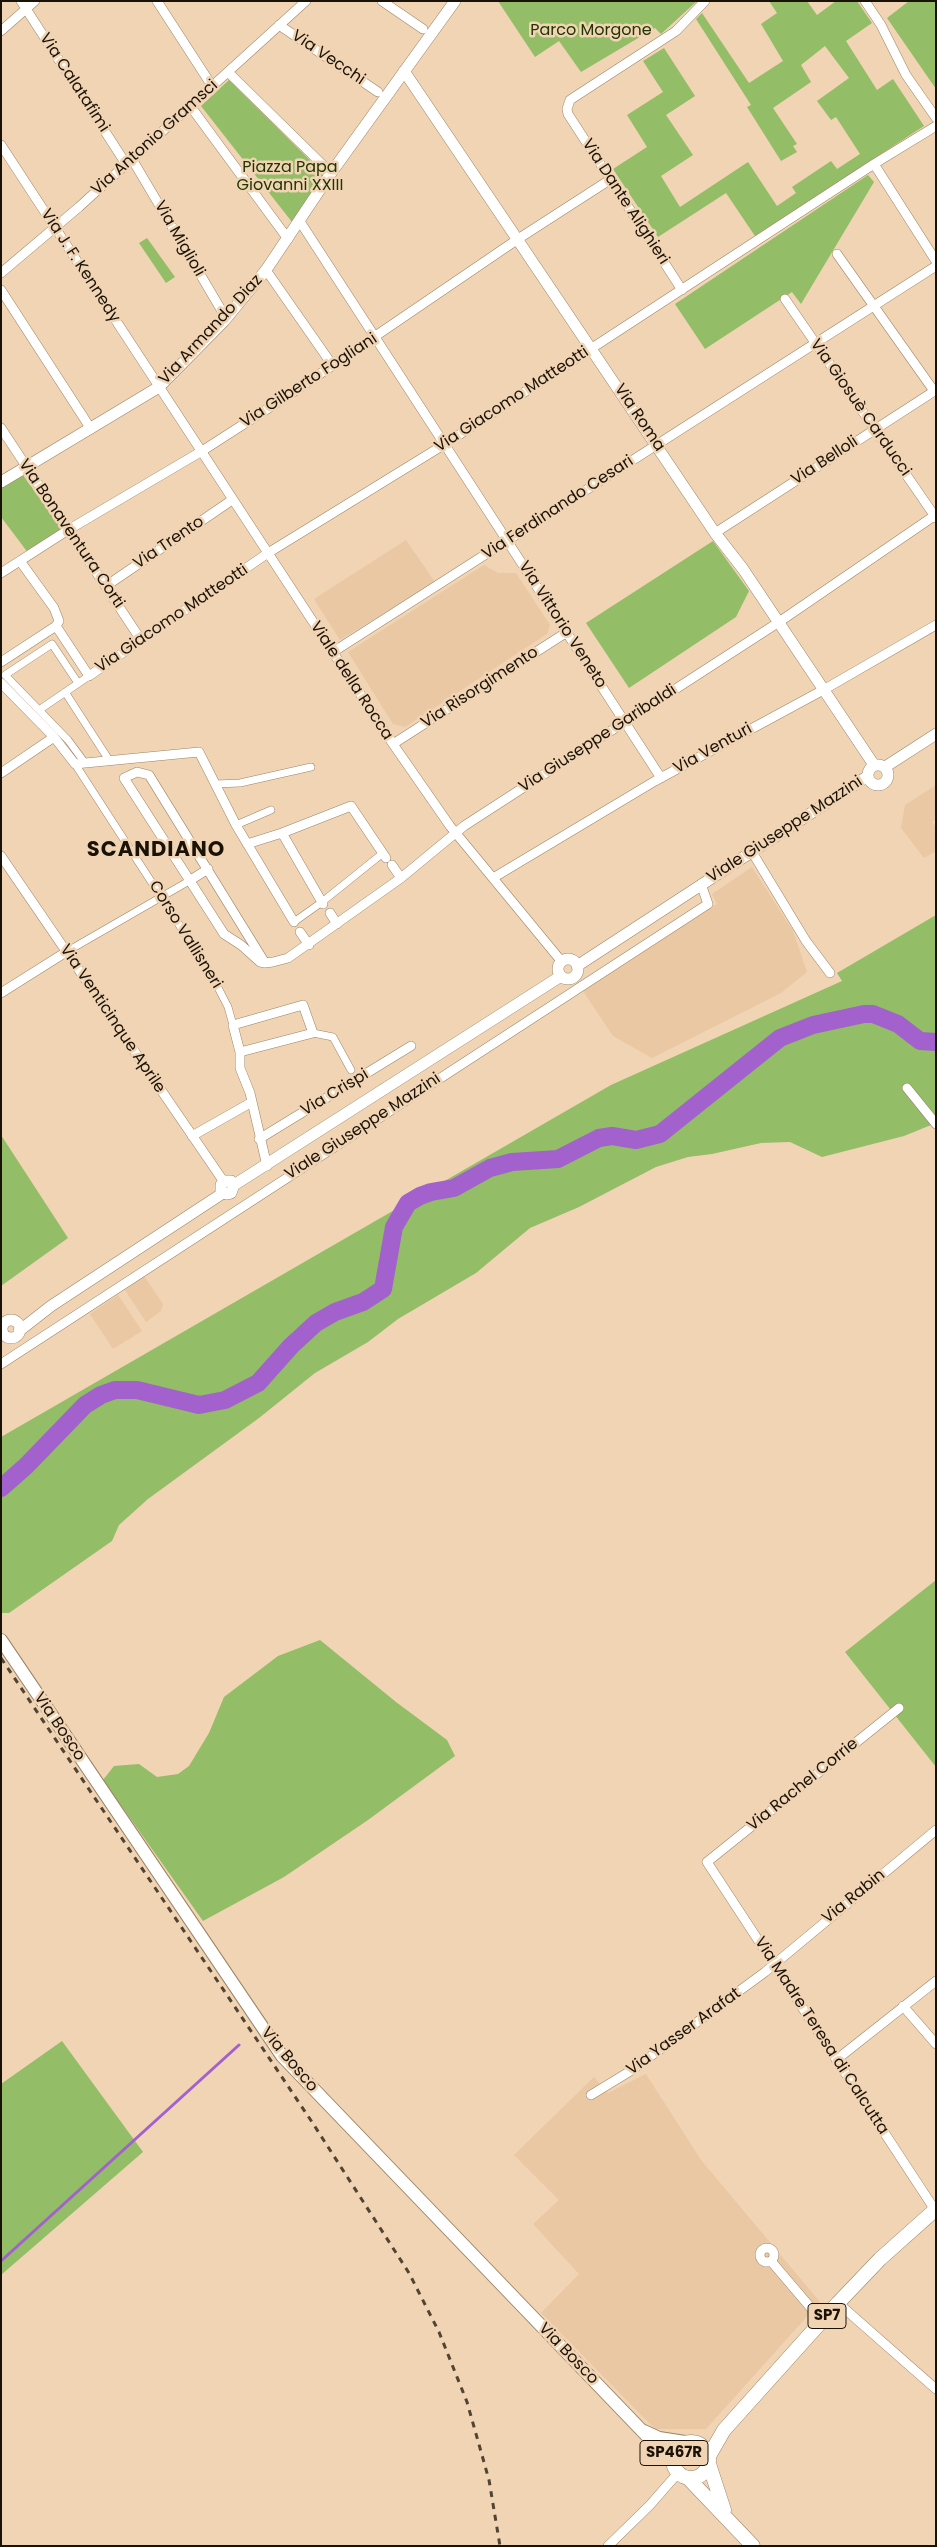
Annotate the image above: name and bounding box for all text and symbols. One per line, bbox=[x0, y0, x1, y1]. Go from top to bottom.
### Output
park label: Parco Morgone bbox=[530, 21, 652, 41]
street label: Via Vecchi bbox=[288, 27, 368, 89]
street label: Via Calatafimi bbox=[35, 30, 113, 136]
street label: Via Antonio Gramsci bbox=[88, 76, 222, 200]
street label: Via Dante Alighieri bbox=[577, 136, 673, 268]
park label: Piazza Papa Giovanni XXIII bbox=[237, 158, 343, 196]
street label: Via Miglioli bbox=[150, 198, 208, 280]
street label: Via J. F. Kennedy bbox=[36, 206, 124, 326]
street label: Via Armando Diaz bbox=[155, 271, 267, 389]
street label: Via Gilberto Fogliani bbox=[237, 330, 381, 432]
street label: Via Giosuè Carducci bbox=[805, 336, 915, 480]
street label: Via Giacomo Matteotti bbox=[431, 343, 593, 457]
street label: Via Roma bbox=[609, 381, 669, 455]
street label: Via Belloli bbox=[788, 432, 862, 490]
street label: Via Ferdinando Cesari bbox=[479, 452, 637, 564]
street label: Via Bonaventura Corti bbox=[14, 456, 128, 612]
street label: Via Trento bbox=[130, 512, 208, 574]
street label: Via Vittorio Veneto bbox=[514, 558, 610, 692]
street label: Via Giacomo Matteotti bbox=[92, 561, 252, 677]
street label: Viale della Rocca bbox=[305, 618, 397, 744]
street label: Via Risorgimento bbox=[418, 643, 542, 733]
street label: Via Giuseppe Garibaldi bbox=[516, 681, 680, 797]
street label: Via Venturi bbox=[670, 720, 756, 778]
street label: Viale Giuseppe Mazzini bbox=[704, 772, 866, 888]
district label: SCANDIANO bbox=[86, 838, 226, 864]
street label: Corso Vallisneri bbox=[144, 878, 226, 992]
street label: Via Venticinque Aprile bbox=[55, 941, 169, 1097]
street label: Via Crispi bbox=[298, 1065, 372, 1121]
street label: Viale Giuseppe Mazzini bbox=[282, 1069, 444, 1185]
street label: Via Bosco bbox=[29, 1689, 89, 1765]
street label: Via Rachel Corrie bbox=[744, 1734, 862, 1836]
street label: Via Rabin bbox=[819, 1866, 889, 1928]
street label: Via Madre Teresa di Calcutta bbox=[750, 1934, 892, 2138]
street label: Via Yasser Arafat bbox=[623, 1984, 745, 2080]
street label: Via Bosco bbox=[257, 2024, 321, 2096]
road number: SP7 bbox=[808, 2304, 846, 2328]
street label: Via Bosco bbox=[534, 2319, 602, 2389]
road number: SP467R bbox=[640, 2440, 708, 2466]

